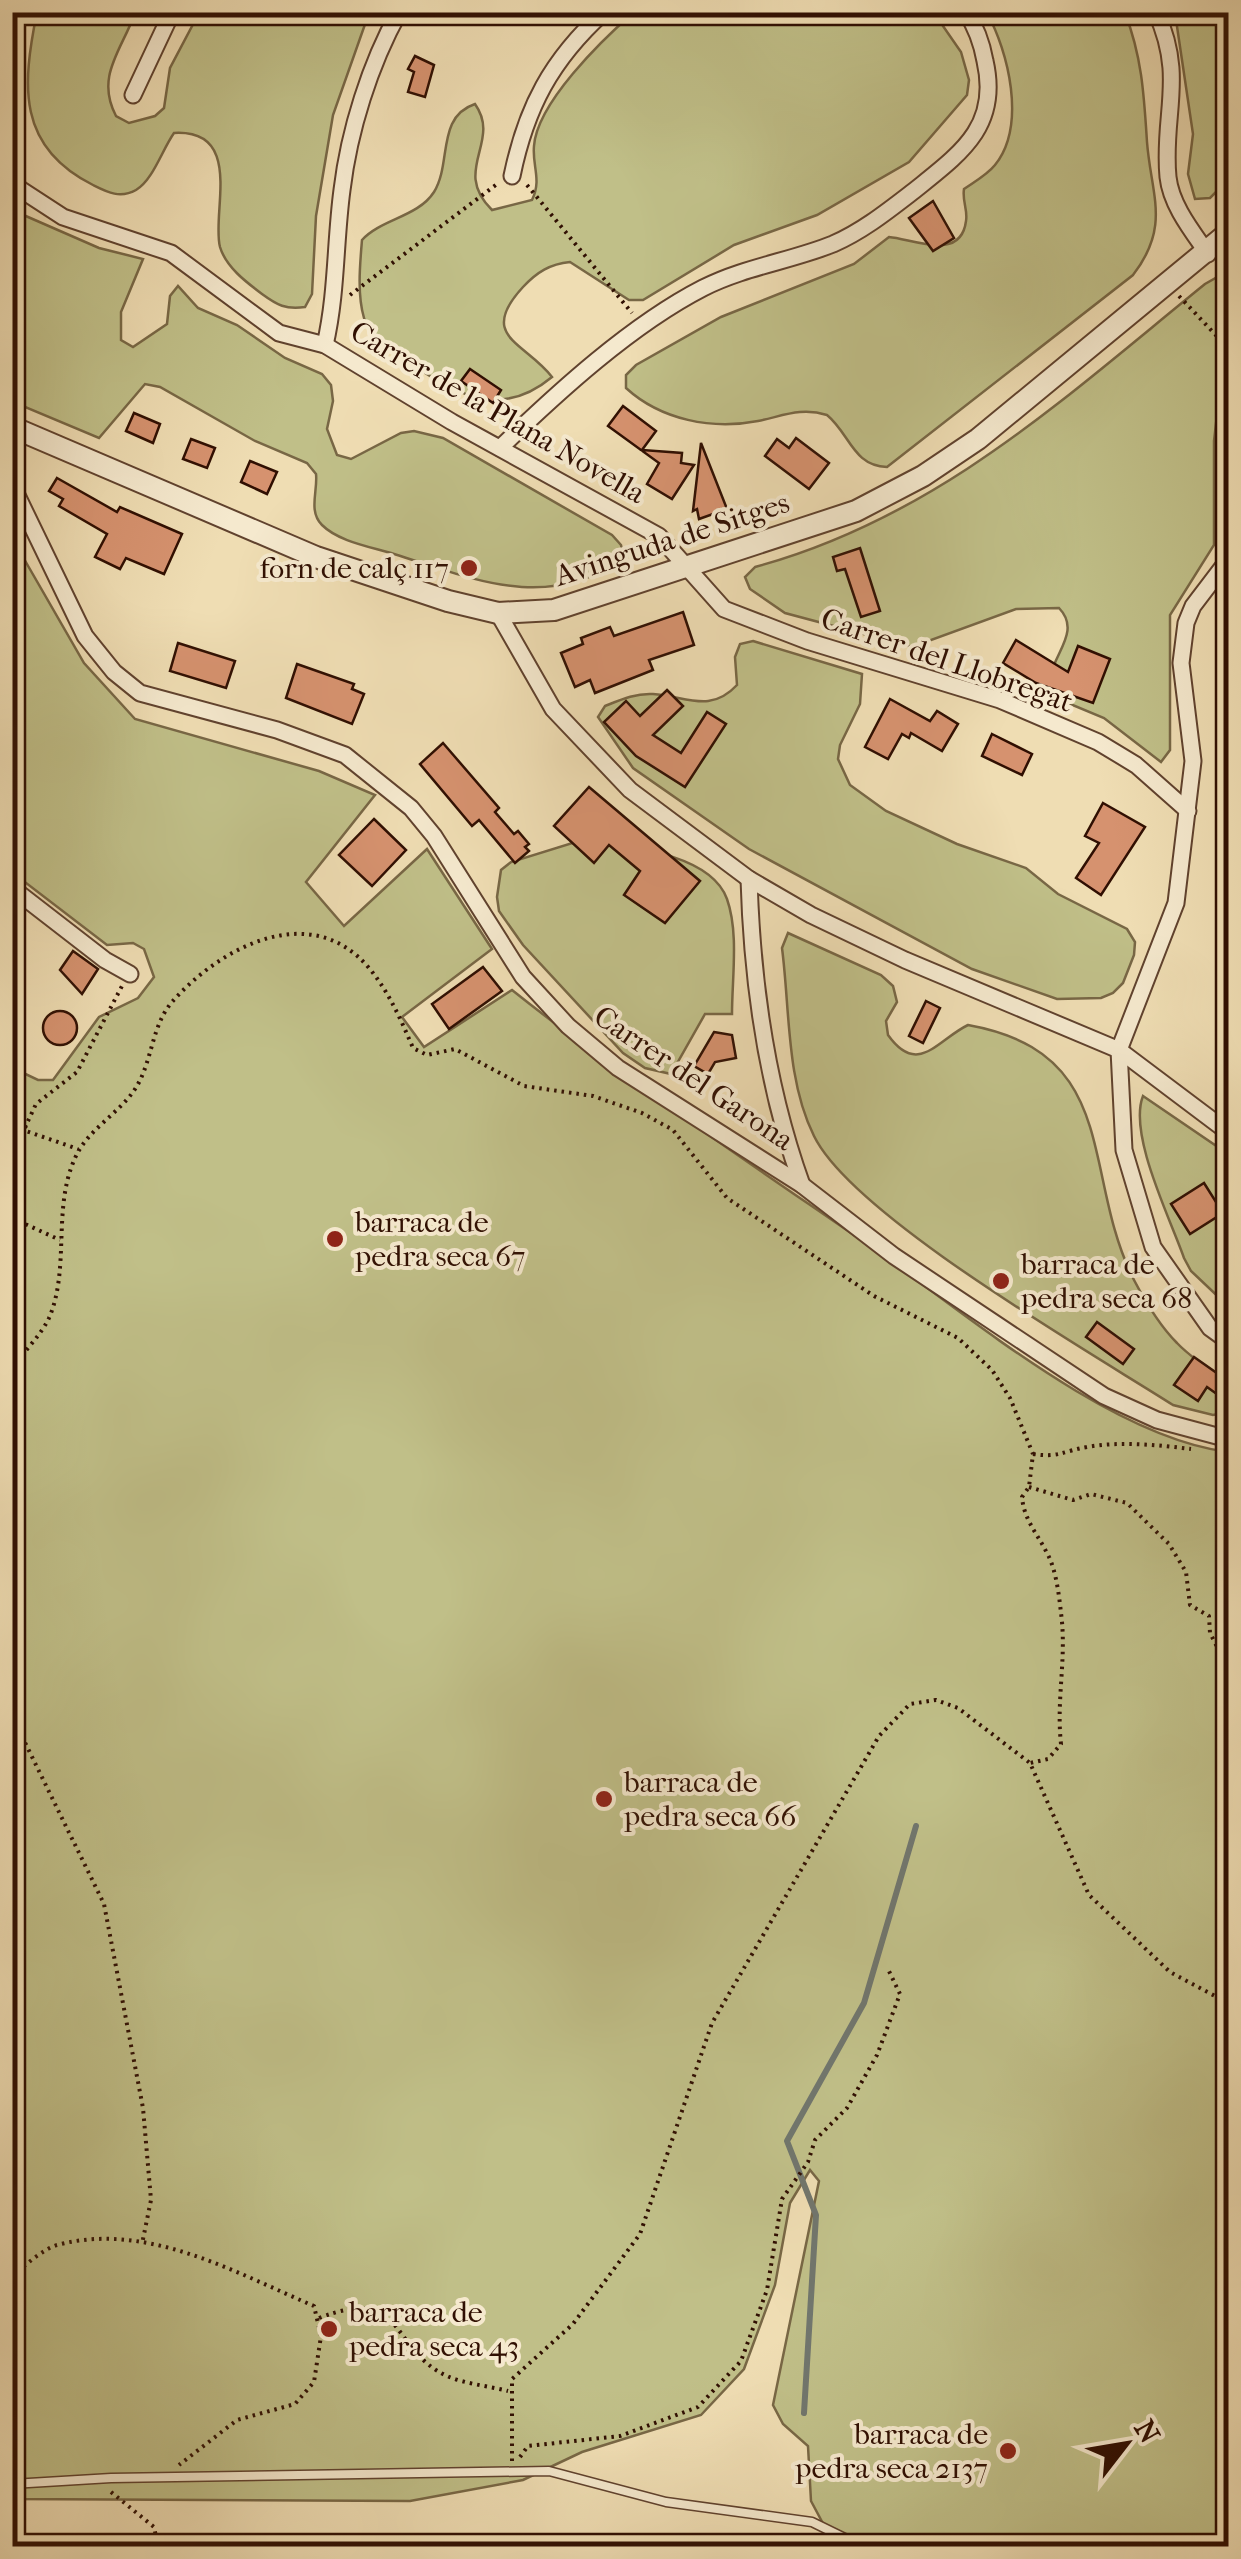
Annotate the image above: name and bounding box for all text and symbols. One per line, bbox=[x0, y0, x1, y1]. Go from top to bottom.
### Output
street label: Carrer de la Plana Novella bbox=[344, 314, 652, 512]
street label: Avinguda de Sitges bbox=[550, 485, 794, 594]
place label: forn de calç 117 bbox=[260, 551, 449, 586]
marker: forn de calç 117 bbox=[458, 557, 480, 579]
street label: Carrer del Llobregat bbox=[816, 601, 1078, 720]
street label: Carrer del Garona bbox=[587, 999, 801, 1159]
place label: barraca de pedra seca 67 bbox=[354, 1205, 525, 1274]
marker: barraca de pedra seca 67 bbox=[324, 1228, 346, 1250]
place label: barraca de pedra seca 68 bbox=[1020, 1247, 1192, 1316]
marker: barraca de pedra seca 68 bbox=[990, 1270, 1012, 1292]
place label: barraca de pedra seca 66 bbox=[623, 1765, 797, 1834]
marker: barraca de pedra seca 66 bbox=[593, 1788, 615, 1810]
place label: barraca de pedra seca 43 bbox=[348, 2295, 519, 2364]
marker: barraca de pedra seca 43 bbox=[318, 2318, 340, 2340]
north arrow bbox=[1076, 2394, 1176, 2494]
text: N bbox=[1127, 2414, 1167, 2450]
place label: barraca de pedra seca 2137 bbox=[794, 2417, 988, 2486]
marker: barraca de pedra seca 2137 bbox=[997, 2440, 1019, 2462]

